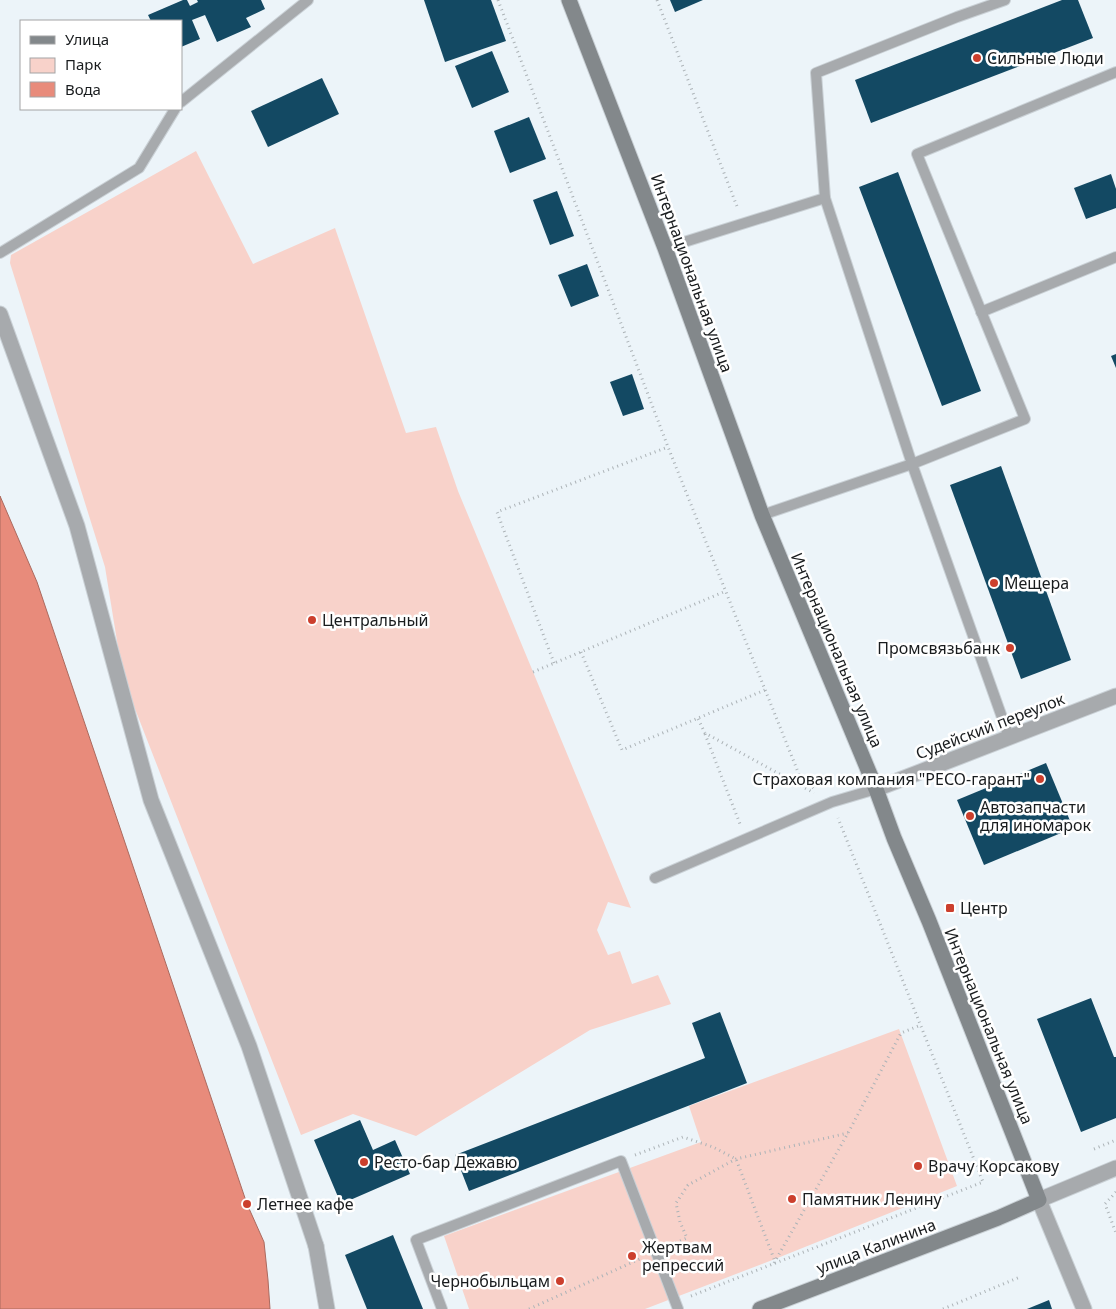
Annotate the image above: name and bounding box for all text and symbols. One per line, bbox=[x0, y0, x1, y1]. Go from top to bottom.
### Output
legend bbox=[20, 20, 182, 110]
text: Улица bbox=[65, 29, 109, 49]
place label: Сильные Люди bbox=[987, 47, 1104, 69]
marker: Сильные Люди bbox=[971, 52, 983, 64]
text: Парк bbox=[65, 54, 101, 74]
text: Вода bbox=[65, 79, 101, 99]
street label: Интернациональная улица bbox=[646, 171, 738, 375]
street label: Интернациональная улица bbox=[786, 549, 888, 751]
place label: Мещера bbox=[1004, 572, 1069, 594]
marker: Мещера bbox=[988, 577, 1000, 589]
place label: Центральный bbox=[322, 609, 429, 631]
marker: Центральный bbox=[306, 614, 318, 626]
place label: Промсвязьбанк bbox=[877, 637, 1000, 659]
marker: Промсвязьбанк bbox=[1004, 642, 1016, 654]
street label: Судейский переулок bbox=[912, 687, 1068, 765]
place label: Страховая компания "РЕСО-гарант" bbox=[752, 768, 1030, 790]
marker: Страховая компания "РЕСО-гарант" bbox=[1034, 773, 1046, 785]
place label: Автозапчасти для иномарок bbox=[980, 796, 1092, 836]
marker: Автозапчасти для иномарок bbox=[964, 810, 976, 822]
place label: Центр bbox=[960, 897, 1008, 919]
marker: Центр bbox=[944, 902, 956, 914]
street label: Интернациональная улица bbox=[939, 925, 1039, 1127]
place label: Ресто-бар Дежавю bbox=[374, 1151, 517, 1173]
place label: Врачу Корсакову bbox=[928, 1155, 1060, 1177]
marker: Ресто-бар Дежавю bbox=[358, 1156, 370, 1168]
marker: Врачу Корсакову bbox=[912, 1160, 924, 1172]
place label: Памятник Ленину bbox=[802, 1188, 943, 1210]
place label: Летнее кафе bbox=[257, 1193, 354, 1215]
marker: Памятник Ленину bbox=[786, 1193, 798, 1205]
marker: Летнее кафе bbox=[241, 1198, 253, 1210]
street label: улица Калинина bbox=[813, 1213, 939, 1279]
place label: Жертвам репрессий bbox=[642, 1236, 724, 1276]
marker: Жертвам репрессий bbox=[626, 1250, 638, 1262]
place label: Чернобыльцам bbox=[431, 1270, 550, 1292]
marker: Чернобыльцам bbox=[554, 1275, 566, 1287]

